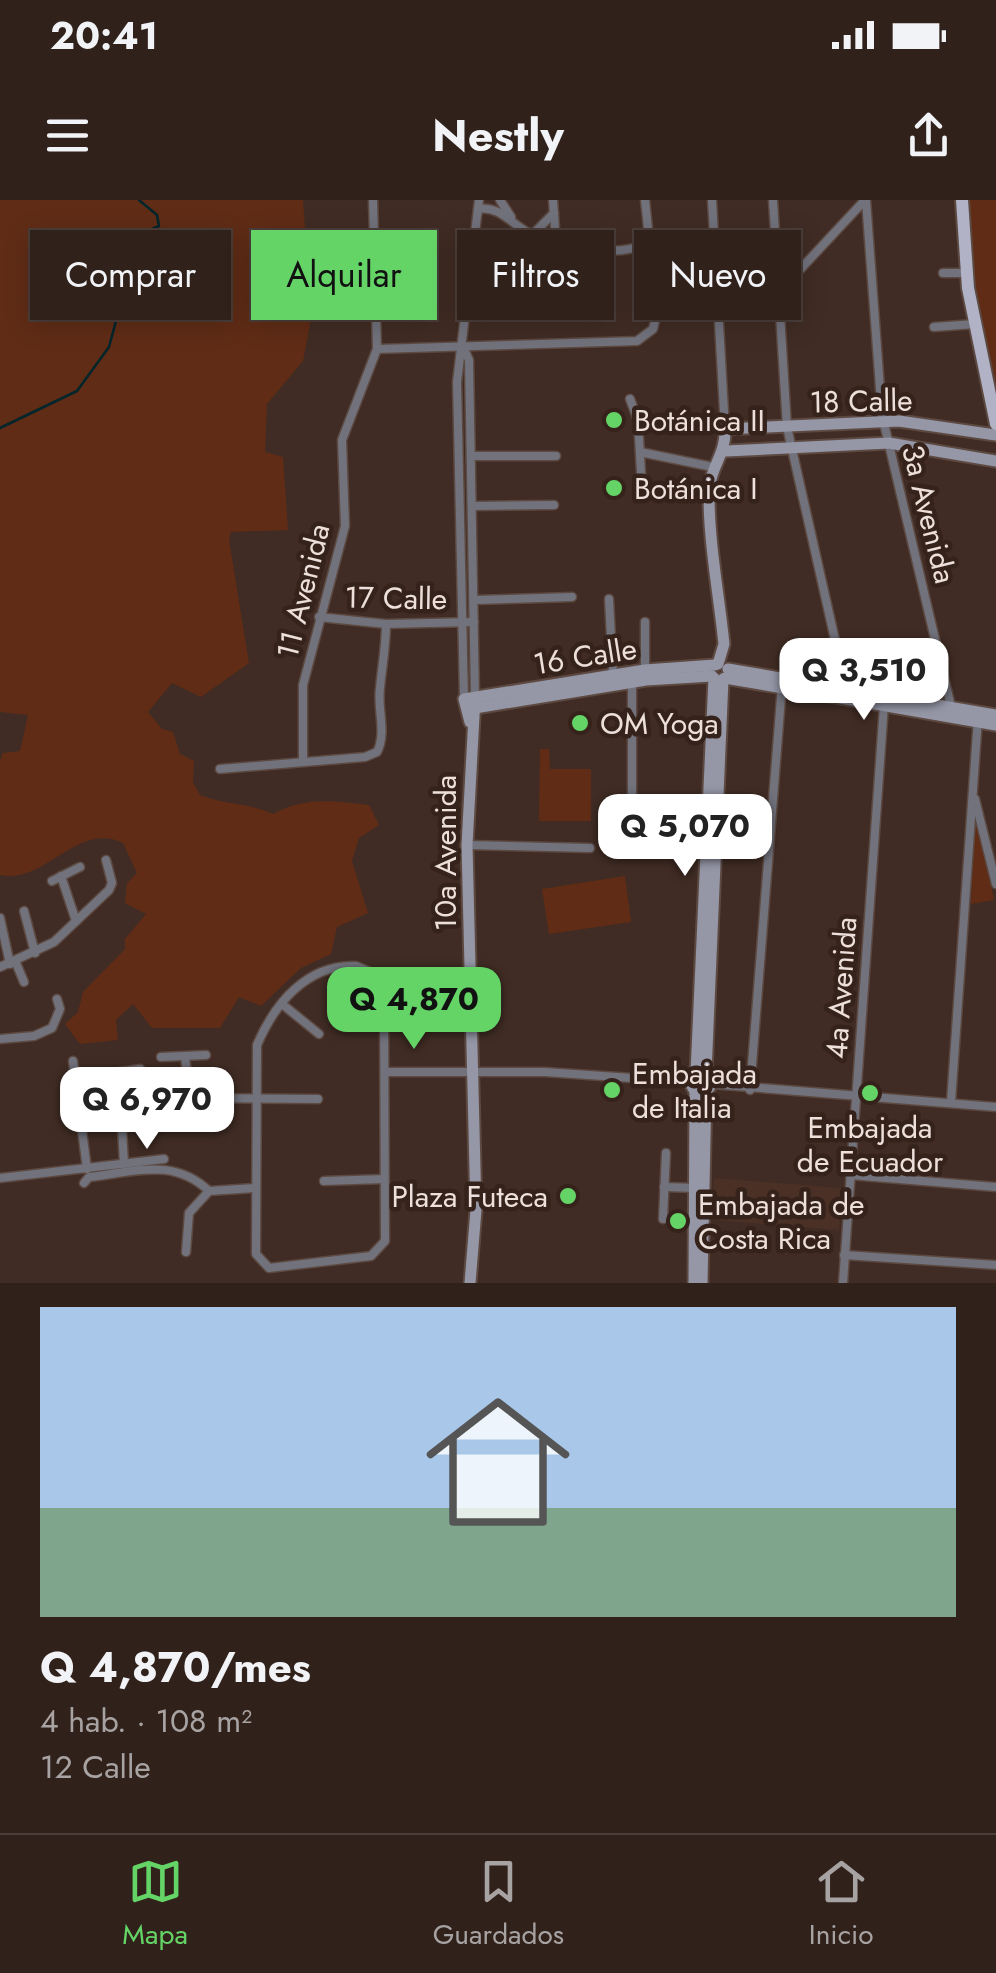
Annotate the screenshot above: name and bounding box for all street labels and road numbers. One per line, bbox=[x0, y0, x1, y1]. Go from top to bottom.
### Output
street label: 18 Calle bbox=[809, 379, 913, 423]
street label: 3a Avenida bbox=[891, 440, 967, 588]
street label: 11 Avenida bbox=[265, 519, 341, 663]
street label: 17 Calle bbox=[344, 576, 448, 620]
street label: 16 Calle bbox=[530, 627, 640, 685]
street label: 10a Avenida bbox=[424, 775, 467, 931]
street label: 4a Avenida bbox=[815, 915, 867, 1061]

